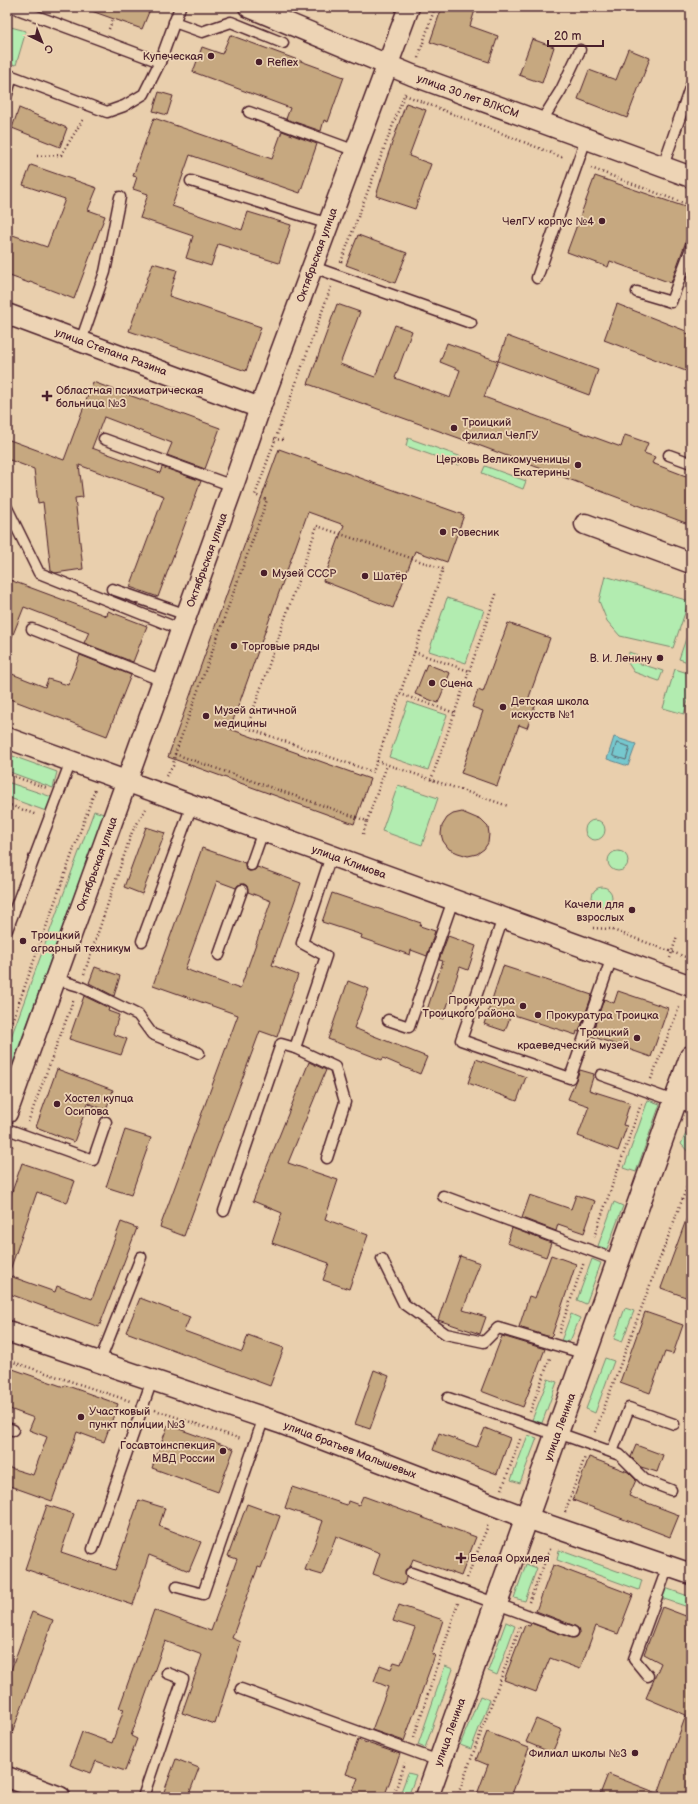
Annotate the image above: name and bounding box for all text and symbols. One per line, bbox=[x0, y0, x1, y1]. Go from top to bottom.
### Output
north arrow bbox=[22, 22, 62, 62]
scale bar bbox=[548, 22, 603, 48]
text: 20 m bbox=[554, 29, 581, 44]
text: С bbox=[41, 42, 56, 57]
place label: Купеческая bbox=[143, 50, 203, 63]
marker: Купеческая bbox=[206, 51, 216, 61]
place label: Reflex bbox=[267, 56, 298, 69]
marker: Reflex bbox=[254, 57, 264, 67]
street label: улица 30 лет ВЛКСМ bbox=[415, 71, 521, 121]
street label: Октябрьская улица bbox=[294, 205, 340, 304]
place label: ЧелГУ корпус №4 bbox=[502, 215, 594, 228]
marker: ЧелГУ корпус №4 bbox=[597, 216, 607, 226]
street label: улица Степана Разина bbox=[53, 326, 169, 379]
place label: Областная психиатрическая больница №3 bbox=[56, 384, 203, 410]
marker: Областная психиатрическая больница №3 bbox=[41, 390, 53, 402]
place label: Троицкий филиал ЧелГУ bbox=[462, 416, 538, 442]
marker: Троицкий филиал ЧелГУ bbox=[449, 423, 459, 433]
place label: Церковь Великомученицы Екатерины bbox=[436, 453, 570, 479]
marker: Церковь Великомученицы Екатерины bbox=[573, 460, 583, 470]
street label: Октябрьская улица bbox=[184, 510, 230, 609]
place label: Ровесник bbox=[451, 526, 499, 539]
marker: Ровесник bbox=[438, 527, 448, 537]
place label: Музей СССР bbox=[272, 567, 336, 580]
marker: Музей СССР bbox=[259, 568, 269, 578]
place label: Шатёр bbox=[373, 570, 408, 583]
marker: Шатёр bbox=[360, 571, 370, 581]
place label: Торговые ряды bbox=[242, 640, 320, 653]
marker: Торговые ряды bbox=[229, 641, 239, 651]
place label: В. И. Ленину bbox=[590, 652, 652, 665]
marker: В. И. Ленину bbox=[655, 653, 665, 663]
place label: Сцена bbox=[440, 677, 473, 690]
marker: Сцена bbox=[427, 678, 437, 688]
place label: Детская школа искусств №1 bbox=[511, 695, 589, 721]
marker: Детская школа искусств №1 bbox=[498, 702, 508, 712]
place label: Музей античной медицины bbox=[214, 704, 297, 730]
marker: Музей античной медицины bbox=[201, 711, 211, 721]
street label: Октябрьская улица bbox=[74, 814, 120, 913]
street label: улица Климова bbox=[310, 843, 388, 882]
place label: Качели для взрослых bbox=[564, 898, 624, 924]
marker: Качели для взрослых bbox=[627, 905, 637, 915]
place label: Троицкий аграрный техникум bbox=[31, 929, 131, 955]
marker: Троицкий аграрный техникум bbox=[18, 936, 28, 946]
place label: Прокуратура Троицкого района bbox=[422, 994, 515, 1020]
marker: Прокуратура Троицкого района bbox=[518, 1001, 528, 1011]
place label: Прокуратура Троицка bbox=[546, 1009, 659, 1022]
marker: Прокуратура Троицка bbox=[533, 1010, 543, 1020]
place label: Троицкий краеведческий музей bbox=[517, 1026, 629, 1052]
marker: Троицкий краеведческий музей bbox=[632, 1033, 642, 1043]
place label: Хостел купца Осипова bbox=[65, 1092, 134, 1118]
marker: Хостел купца Осипова bbox=[52, 1099, 62, 1109]
street label: улица Ленина bbox=[542, 1391, 579, 1463]
place label: Участковый пункт полиции №3 bbox=[89, 1405, 186, 1431]
marker: Участковый пункт полиции №3 bbox=[76, 1412, 86, 1422]
street label: улица братьев Малышевых bbox=[282, 1419, 418, 1481]
place label: Госавтоинспекция МВД России bbox=[120, 1439, 215, 1465]
marker: Госавтоинспекция МВД России bbox=[218, 1446, 228, 1456]
marker: Белая Орхидея bbox=[455, 1552, 467, 1564]
place label: Белая Орхидея bbox=[470, 1552, 550, 1565]
street label: улица Ленина bbox=[432, 1696, 469, 1768]
place label: Филиал школы №3 bbox=[529, 1747, 627, 1760]
marker: Филиал школы №3 bbox=[630, 1748, 640, 1758]

